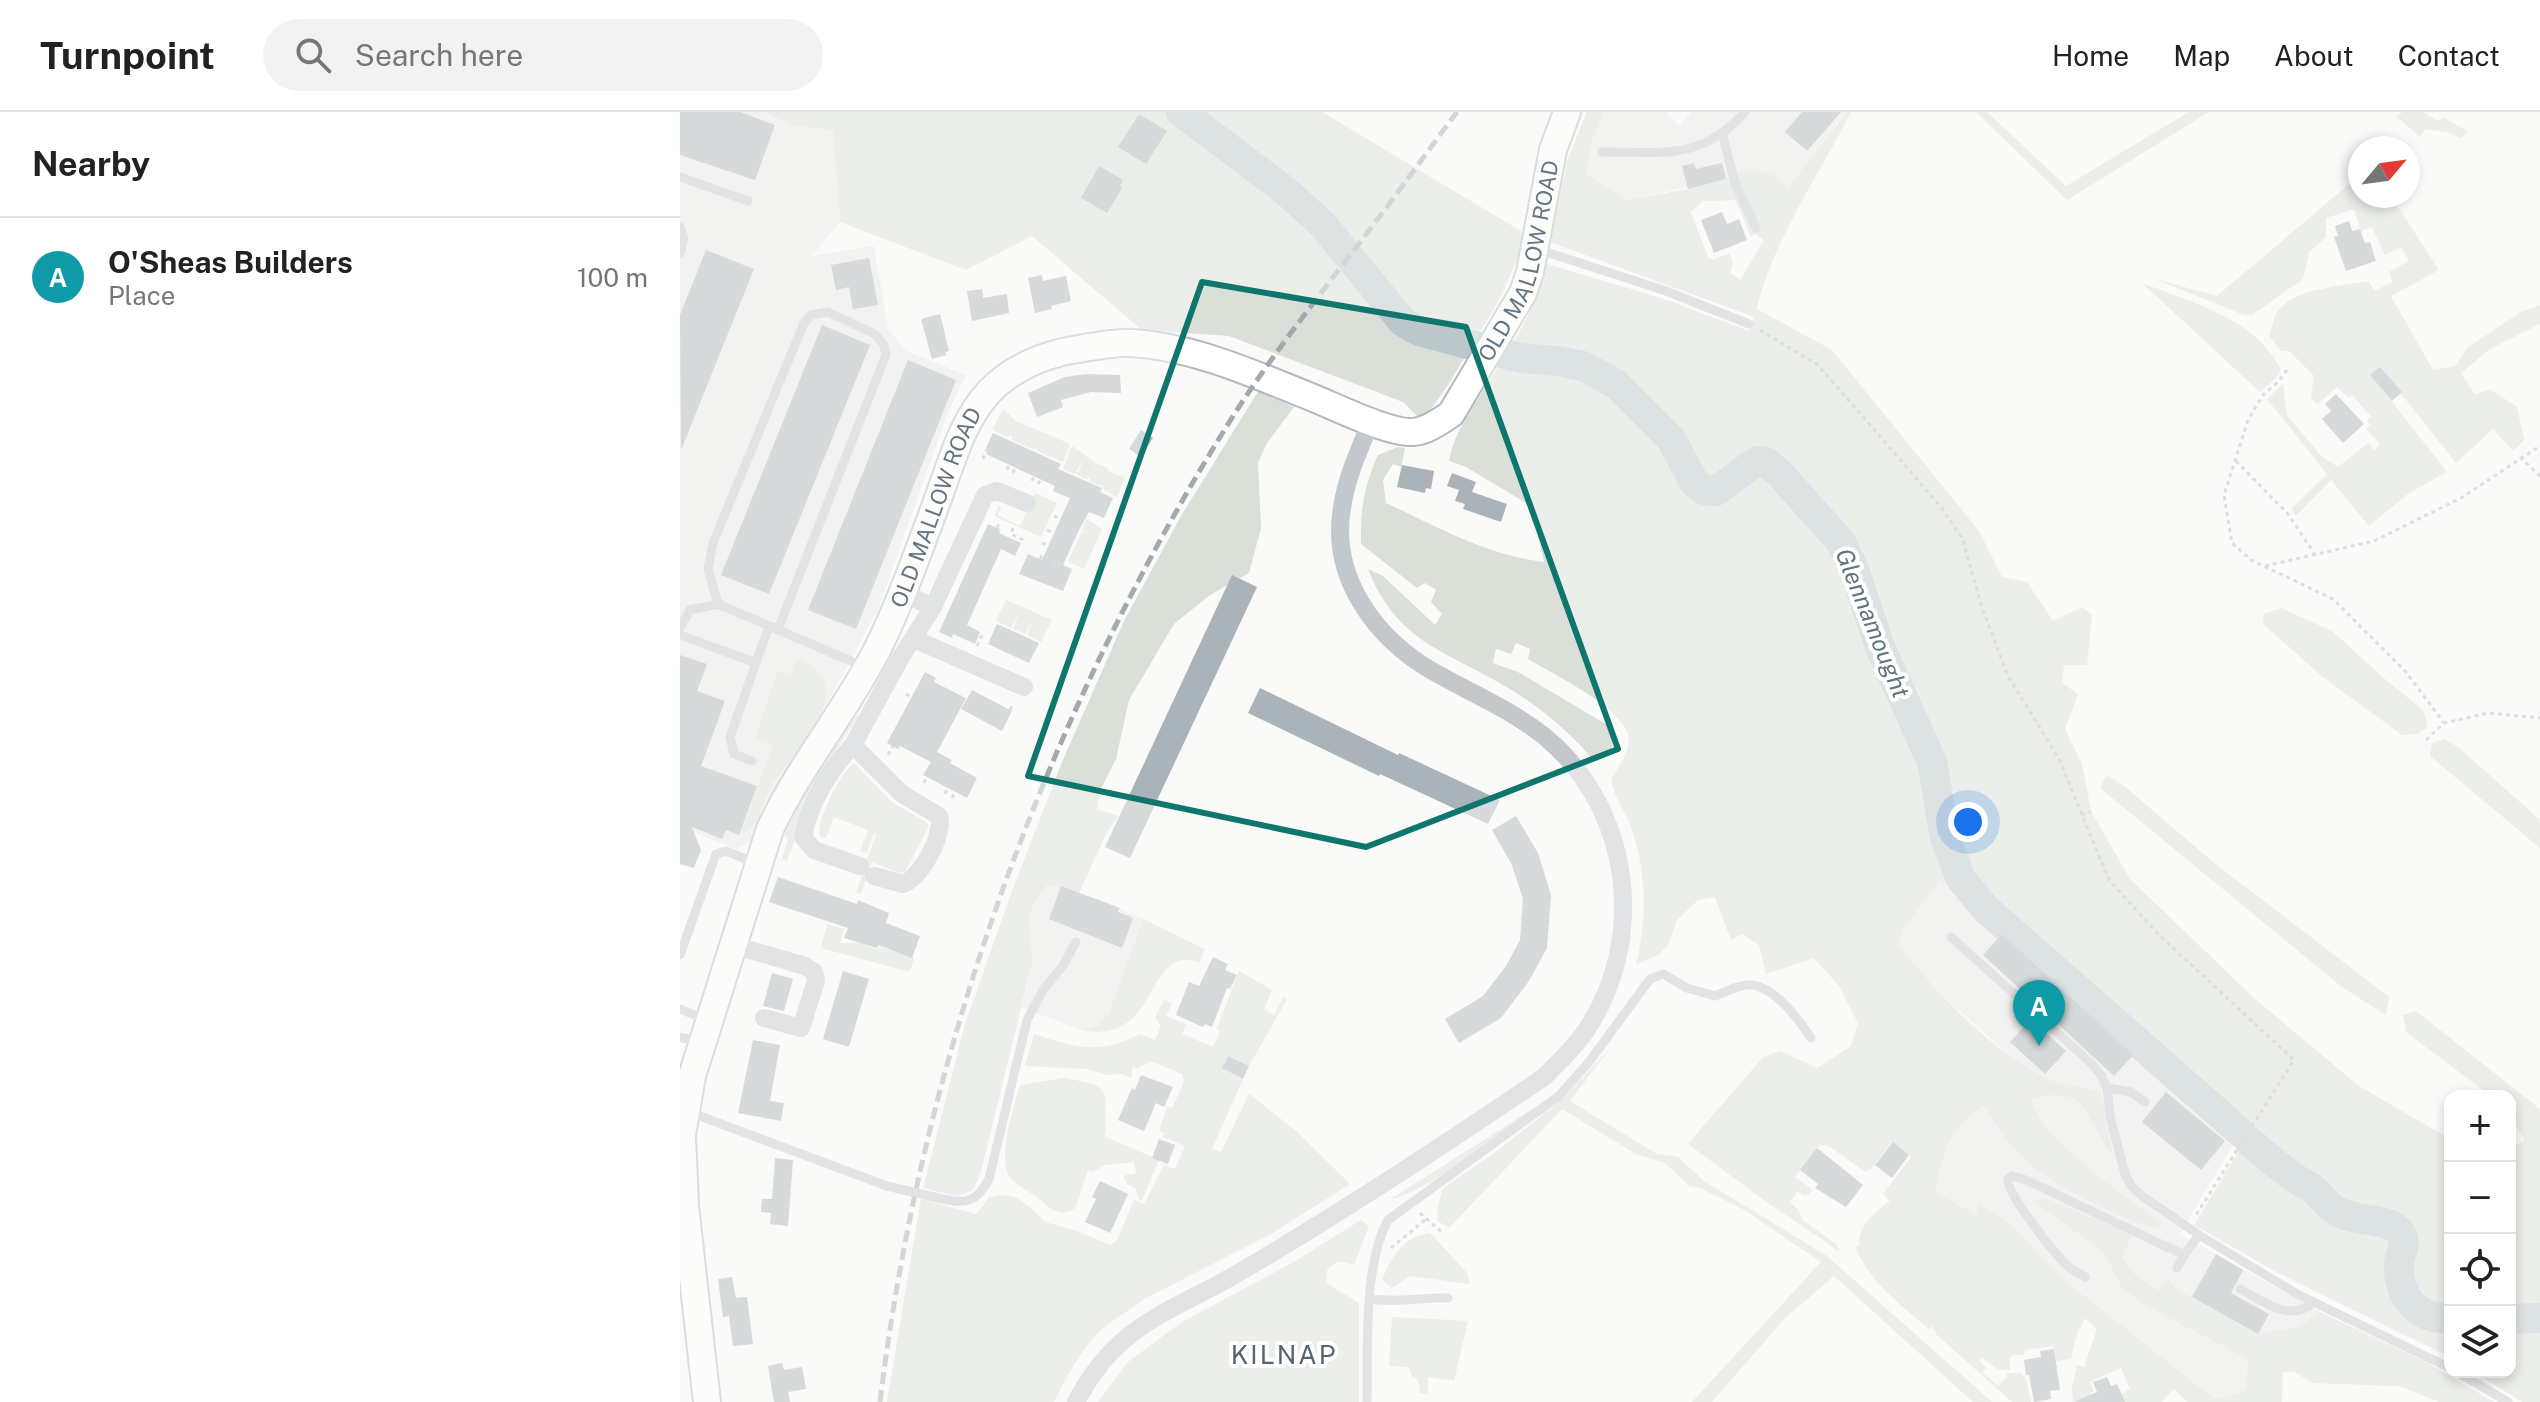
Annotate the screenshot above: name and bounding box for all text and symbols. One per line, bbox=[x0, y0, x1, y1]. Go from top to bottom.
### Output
search box bbox=[263, 19, 823, 91]
text: Turnpoint bbox=[40, 33, 215, 78]
icon: search bbox=[291, 33, 335, 77]
text: Search here bbox=[355, 37, 523, 73]
text: Home bbox=[2052, 39, 2129, 72]
text: Map bbox=[2173, 39, 2230, 72]
text: About bbox=[2274, 39, 2354, 72]
text: Contact bbox=[2398, 39, 2500, 72]
north arrow bbox=[2348, 136, 2420, 208]
text: Nearby bbox=[32, 144, 150, 184]
street label: OLD MALLOW ROAD bbox=[1472, 158, 1564, 366]
text: O'Sheas Builders bbox=[108, 244, 353, 280]
text: A bbox=[49, 262, 67, 293]
text: 100 m bbox=[577, 262, 648, 293]
text: Place bbox=[108, 280, 175, 311]
street label: OLD MALLOW ROAD bbox=[885, 403, 987, 611]
water label: Glennamought bbox=[1830, 544, 1916, 702]
your location bbox=[1948, 802, 1988, 842]
pin: A bbox=[2013, 980, 2065, 1046]
map controls bbox=[2444, 1090, 2516, 1378]
button: + bbox=[2444, 1090, 2516, 1162]
button: − bbox=[2444, 1162, 2516, 1234]
button: locate bbox=[2444, 1234, 2516, 1306]
button: layers bbox=[2444, 1306, 2516, 1378]
district label: KILNAP bbox=[1231, 1339, 1337, 1370]

